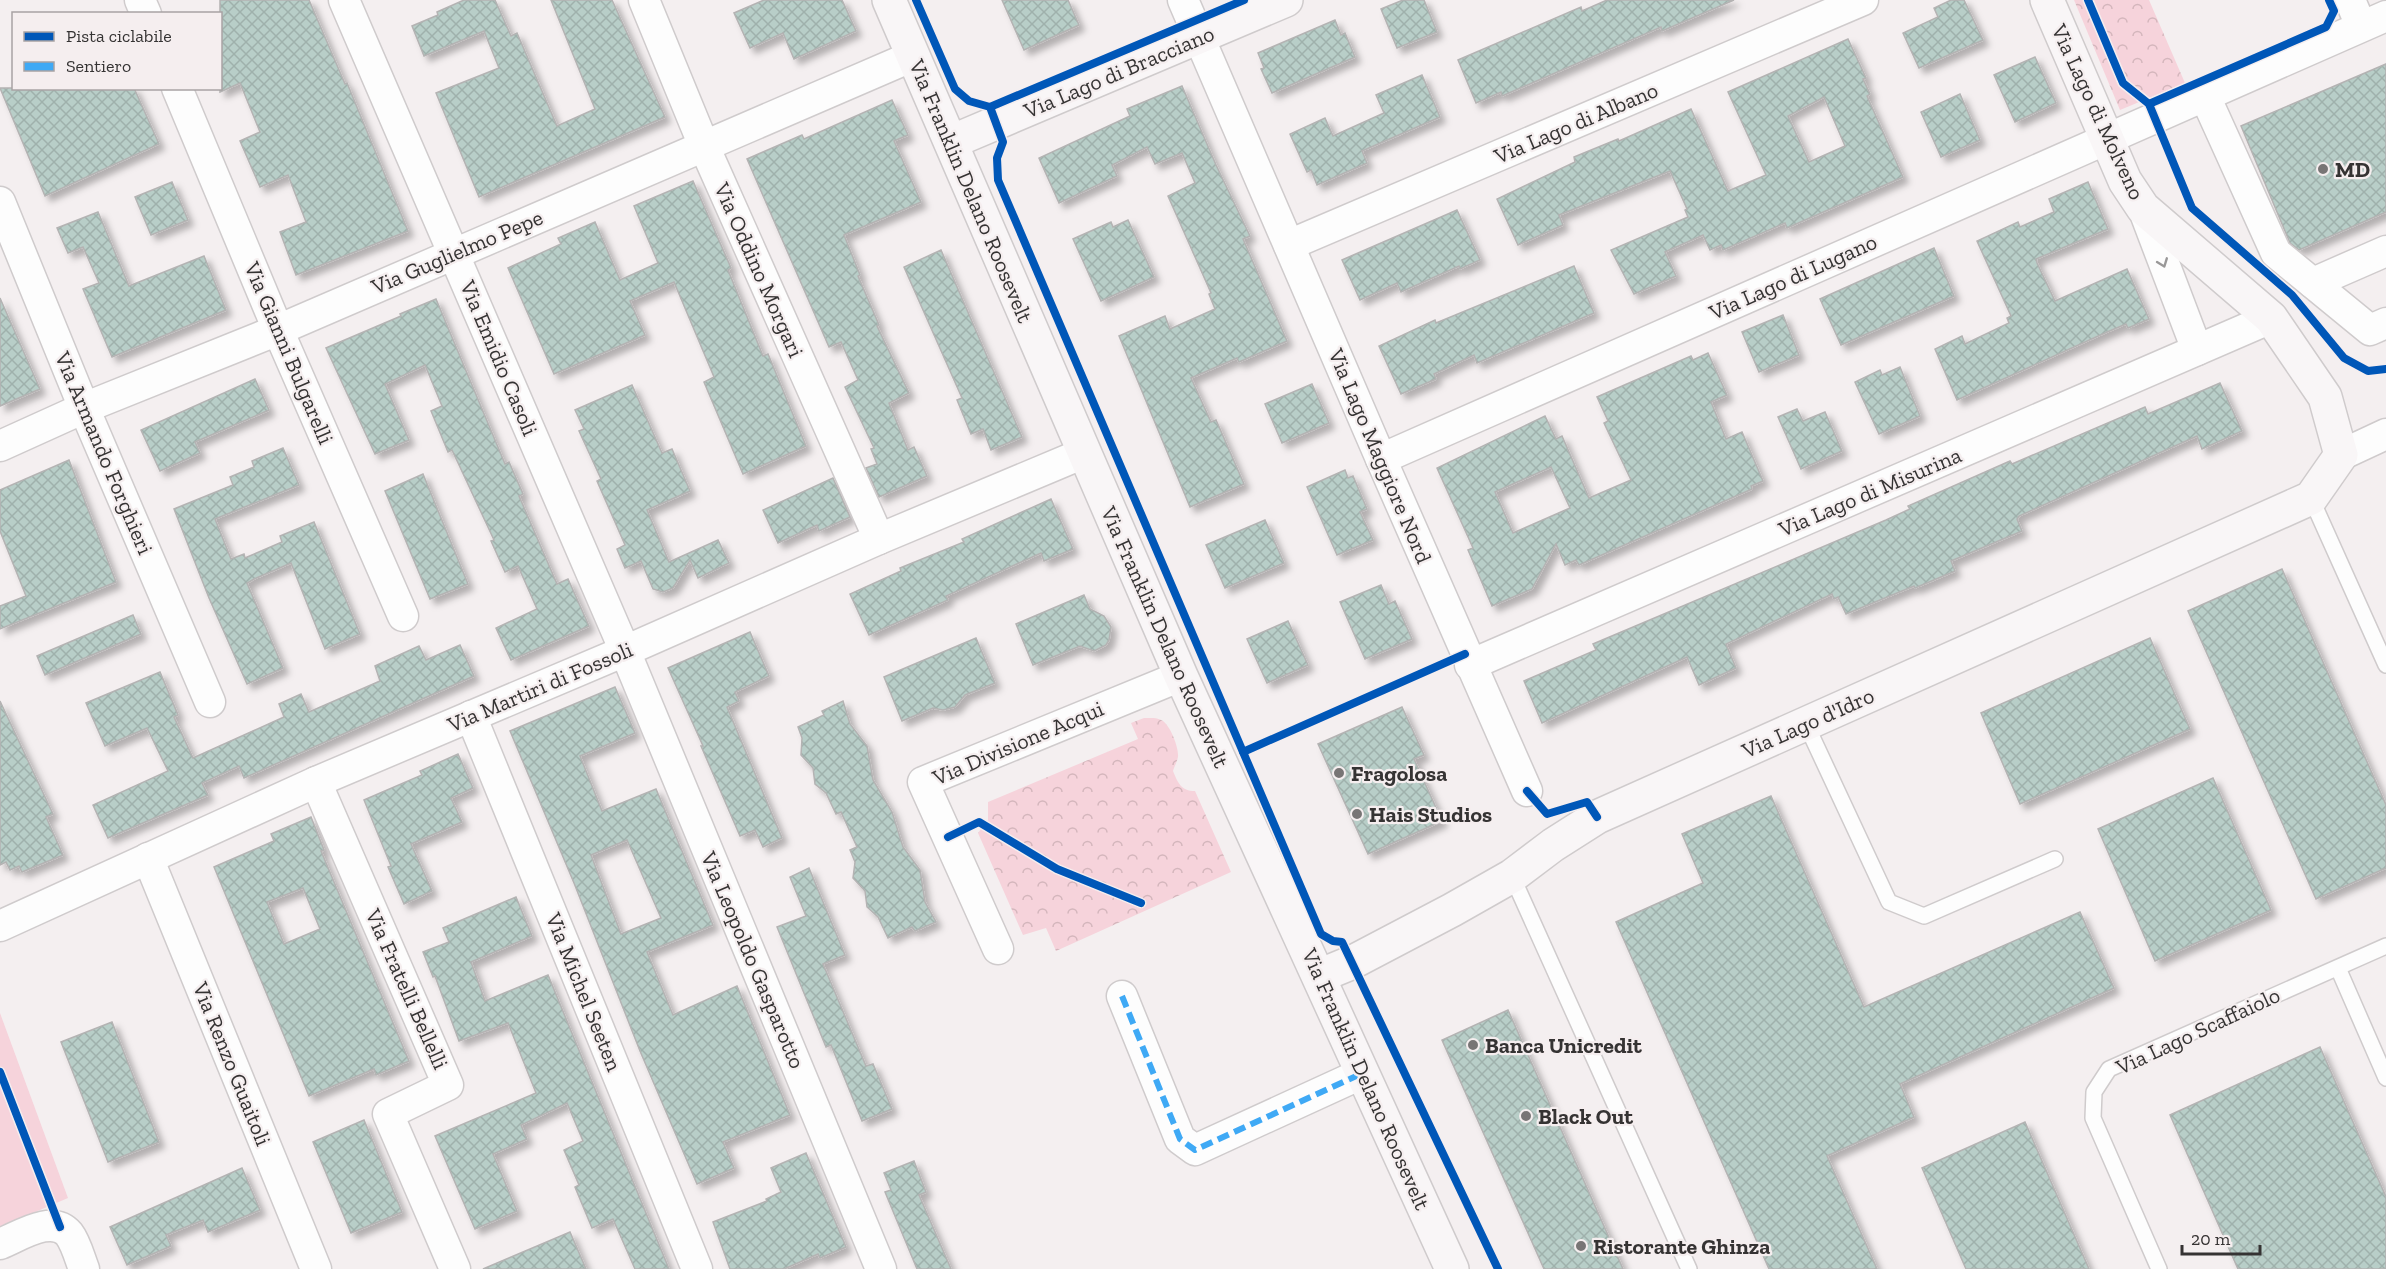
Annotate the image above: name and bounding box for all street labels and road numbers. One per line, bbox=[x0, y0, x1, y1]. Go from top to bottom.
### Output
street label: Via Lago di Molveno bbox=[2045, 19, 2151, 204]
street label: Via Lago di Bracciano bbox=[1019, 20, 1218, 125]
street label: Via Franklin Delano Roosevelt bbox=[903, 54, 1039, 327]
street label: Via Lago di Albano bbox=[1489, 76, 1662, 170]
street label: Via Oddino Morgari bbox=[708, 178, 810, 362]
street label: Via Guglielmo Pepe bbox=[366, 204, 547, 301]
street label: Via Lago di Lugano bbox=[1704, 228, 1881, 326]
street label: Via Gianni Bulgarelli bbox=[238, 257, 340, 448]
street label: Via Emidio Casoli bbox=[454, 275, 544, 440]
street label: Via Lago Maggiore Nord bbox=[1322, 344, 1438, 568]
street label: Via Armando Forghieri bbox=[49, 347, 159, 558]
street label: Via Lago di Misurina bbox=[1774, 441, 1966, 543]
street label: Via Franklin Delano Roosevelt bbox=[1095, 501, 1235, 773]
street label: Via Martiri di Fossoli bbox=[443, 636, 637, 739]
street label: Via Lago d'Idro bbox=[1737, 682, 1878, 765]
street label: Via Divisione Acqui bbox=[928, 695, 1108, 792]
street label: Via Leopoldo Gasparotto bbox=[695, 847, 811, 1073]
street label: Via Fratelli Bellelli bbox=[359, 904, 454, 1073]
street label: Via Michel Seeten bbox=[540, 908, 628, 1075]
street label: Via Franklin Delano Roosevelt bbox=[1296, 943, 1436, 1215]
street label: Via Renzo Guaitoli bbox=[186, 977, 277, 1150]
street label: Via Lago Scaffaiolo bbox=[2111, 981, 2284, 1081]

